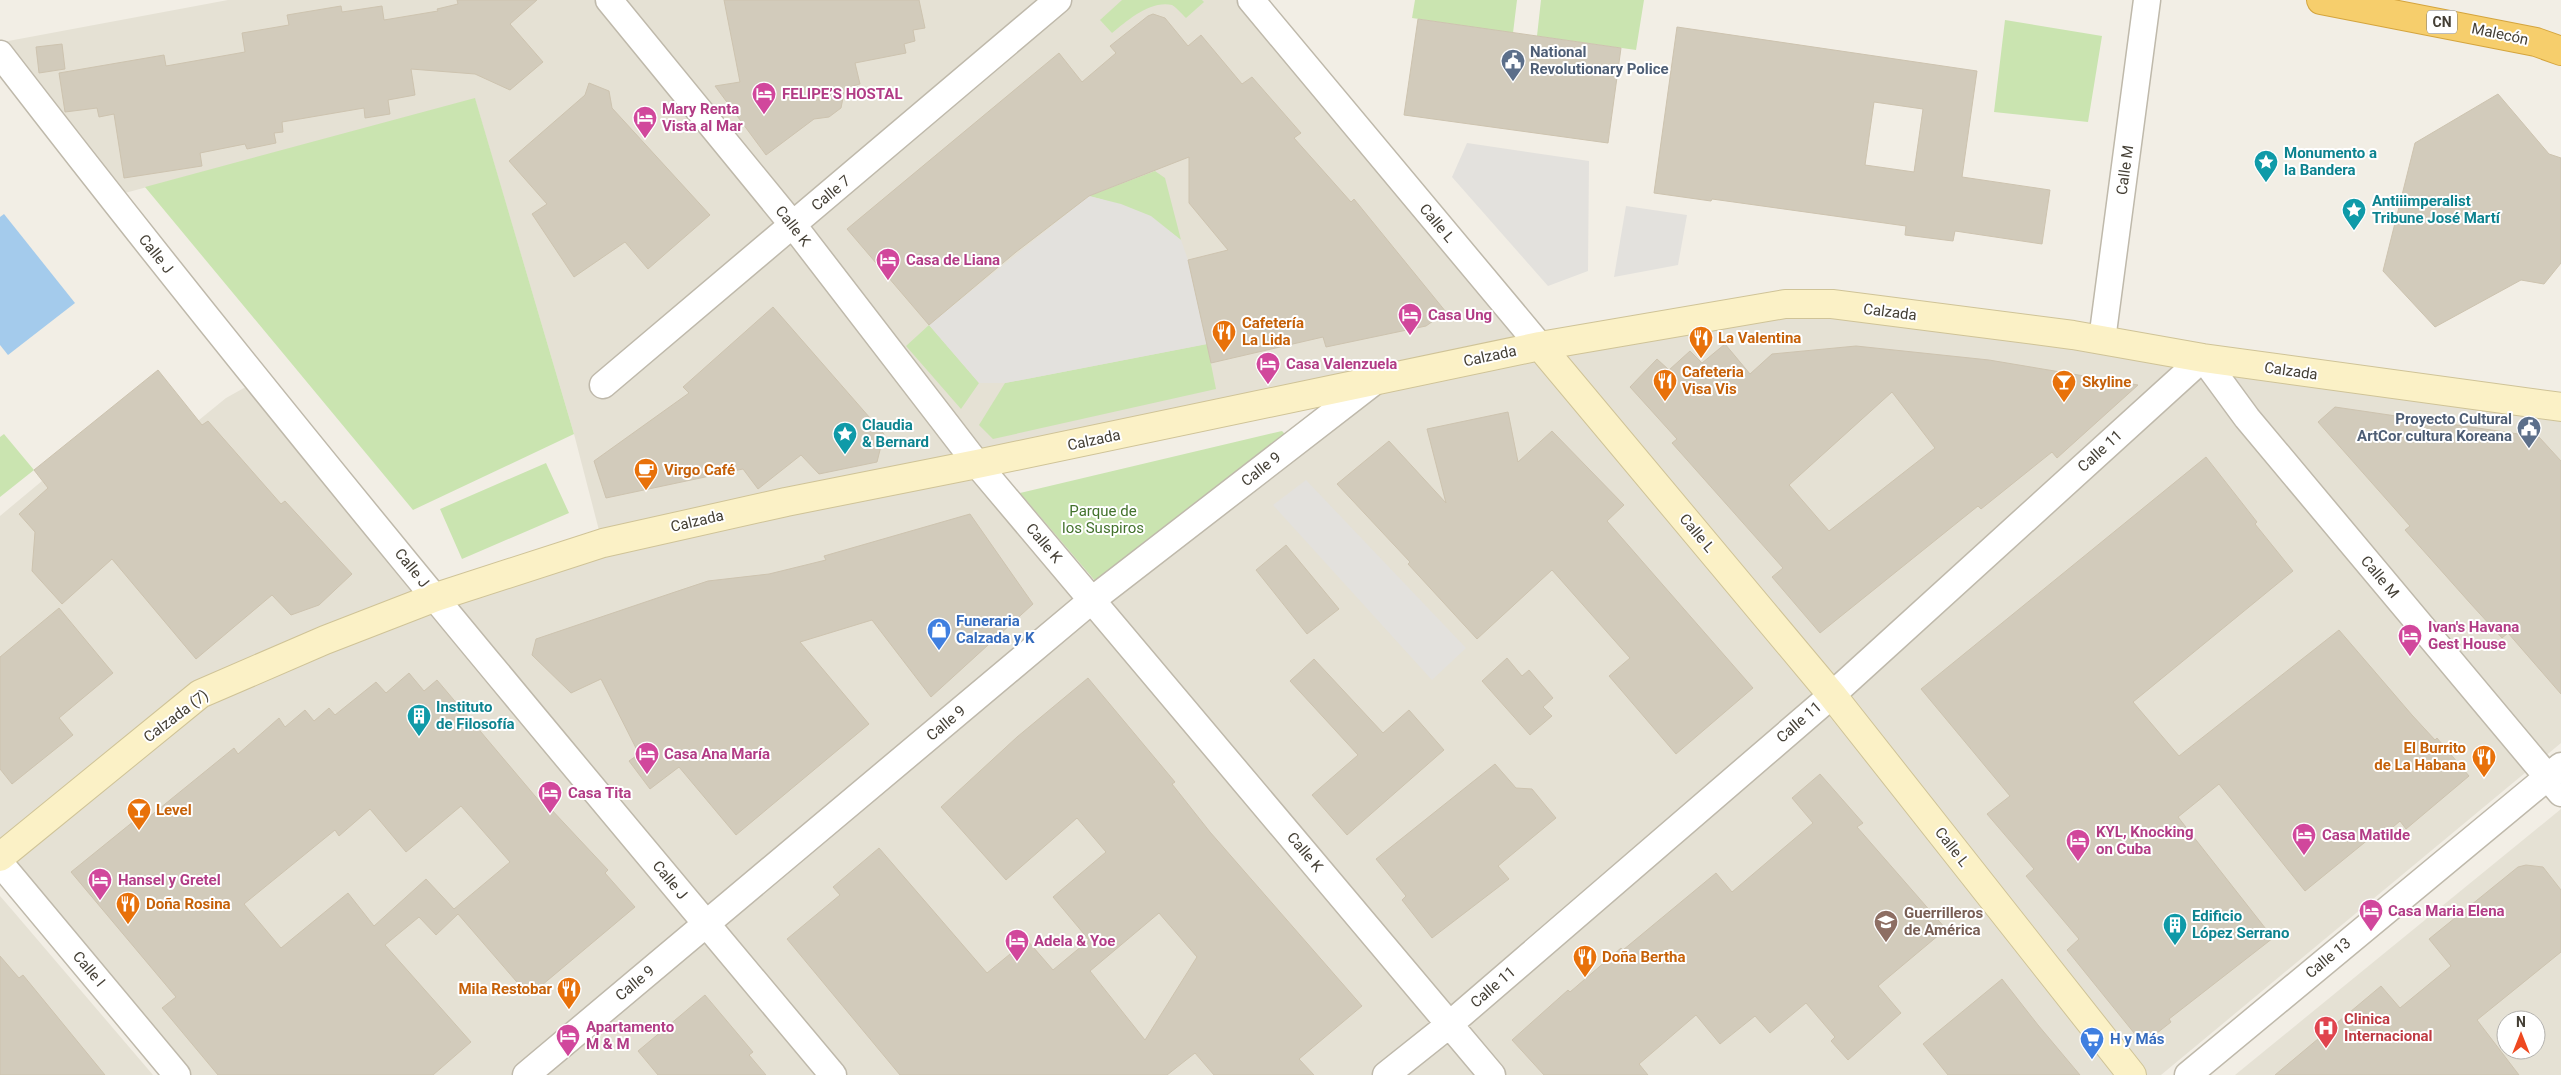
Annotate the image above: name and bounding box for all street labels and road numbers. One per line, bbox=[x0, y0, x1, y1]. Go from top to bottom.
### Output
road number: CN bbox=[2427, 11, 2457, 34]
street label: Malecón bbox=[2470, 19, 2530, 49]
street label: Calle M bbox=[2113, 144, 2137, 196]
street label: Calle 7 bbox=[808, 172, 854, 214]
street label: Calle L bbox=[1416, 200, 1458, 246]
street label: Calle K bbox=[772, 202, 815, 250]
street label: Calle J bbox=[135, 231, 177, 277]
street label: Calzada bbox=[1862, 300, 1918, 324]
street label: Calzada bbox=[1462, 342, 1518, 370]
street label: Calzada bbox=[2263, 358, 2319, 384]
street label: Calzada bbox=[1066, 426, 1122, 454]
street label: Calle 11 bbox=[2074, 426, 2126, 476]
street label: Calle 9 bbox=[1238, 448, 1284, 490]
street label: Calzada bbox=[669, 506, 725, 536]
street label: Calle L bbox=[1676, 510, 1718, 556]
street label: Calle K bbox=[1022, 519, 1066, 567]
street label: Calle J bbox=[391, 545, 433, 591]
street label: Calle M bbox=[2357, 552, 2403, 602]
street label: Calzada (7) bbox=[140, 686, 212, 746]
street label: Calle 11 bbox=[1773, 698, 1825, 746]
street label: Calle 9 bbox=[923, 702, 969, 744]
street label: Calle L bbox=[1931, 824, 1973, 870]
street label: Calle K bbox=[1283, 828, 1327, 876]
street label: Calle J bbox=[649, 857, 691, 903]
street label: Calle 13 bbox=[2302, 934, 2354, 982]
street label: Calle I bbox=[69, 948, 109, 990]
street label: Calle 9 bbox=[612, 962, 658, 1004]
street label: Calle 11 bbox=[1467, 963, 1519, 1011]

